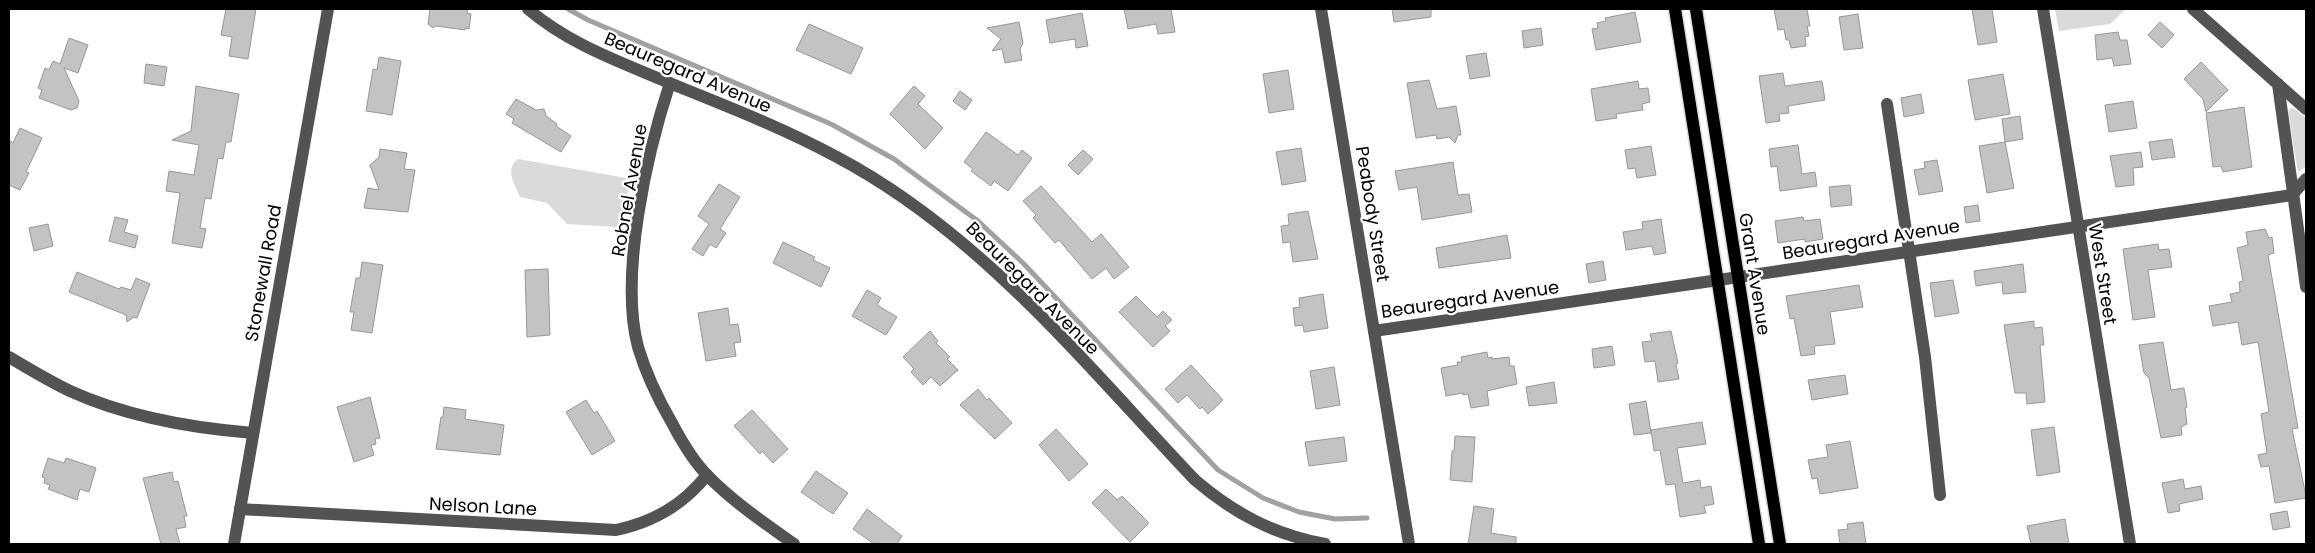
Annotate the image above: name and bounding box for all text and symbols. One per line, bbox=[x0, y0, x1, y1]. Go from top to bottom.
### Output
street label: Beauregard Avenue bbox=[601, 25, 775, 119]
street label: Robnel Avenue bbox=[605, 122, 653, 258]
street label: Peabody Street bbox=[1350, 144, 1396, 284]
street label: Stonewall Road bbox=[239, 203, 287, 343]
street label: Grant Avenue bbox=[1733, 211, 1777, 337]
street label: Beauregard Avenue bbox=[1780, 213, 1962, 265]
street label: Beauregard Avenue bbox=[961, 216, 1105, 360]
street label: West Street bbox=[2083, 222, 2123, 326]
street label: Beauregard Avenue bbox=[1379, 274, 1561, 324]
street label: Nelson Lane bbox=[428, 491, 538, 521]

